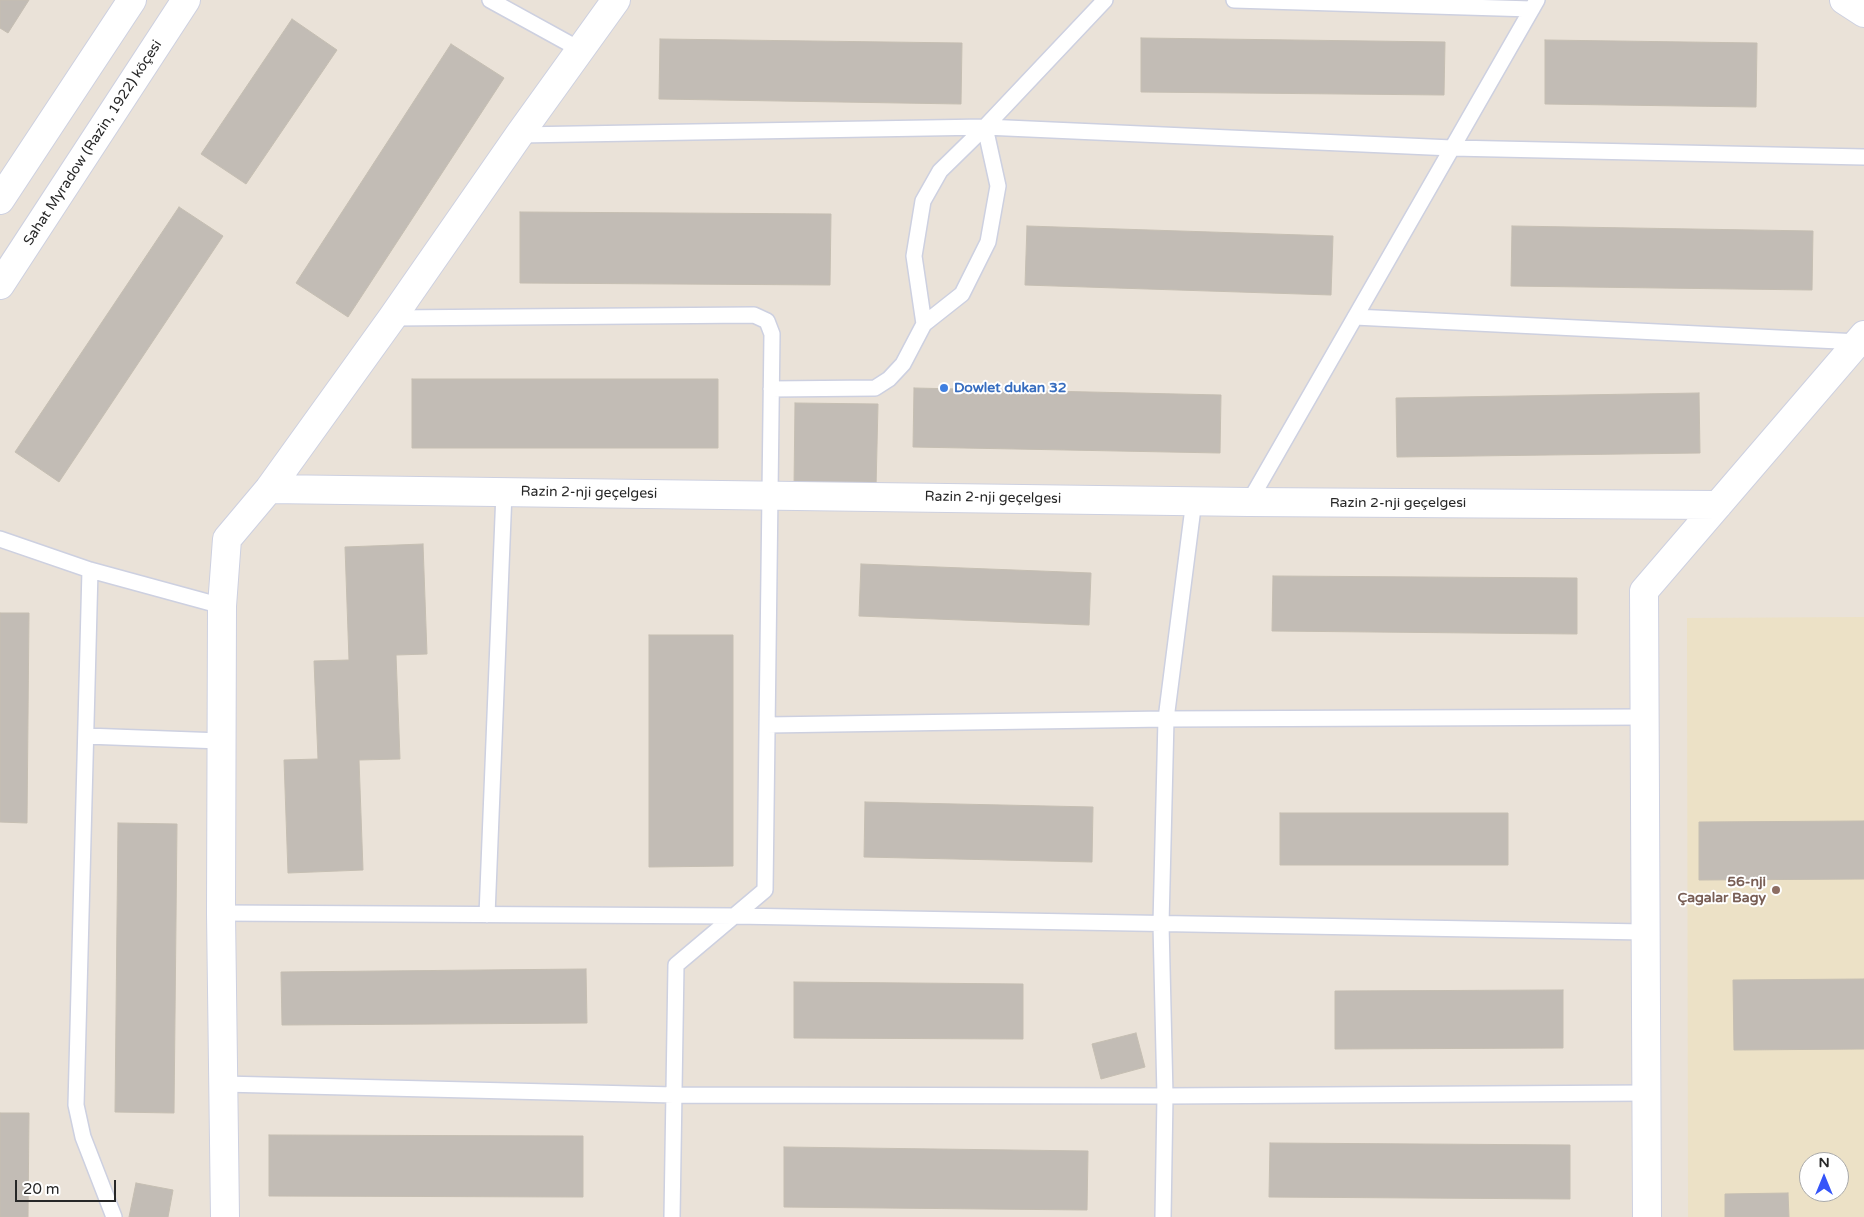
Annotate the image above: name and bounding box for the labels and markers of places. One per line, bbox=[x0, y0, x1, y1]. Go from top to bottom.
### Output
place label: Dowlet dukan 32 bbox=[954, 380, 1067, 396]
marker: Dowlet dukan 32 bbox=[938, 382, 950, 394]
place label: 56-nji Çagalar Bagy bbox=[1677, 874, 1766, 906]
marker: 56-nji Çagalar Bagy bbox=[1770, 884, 1782, 896]

